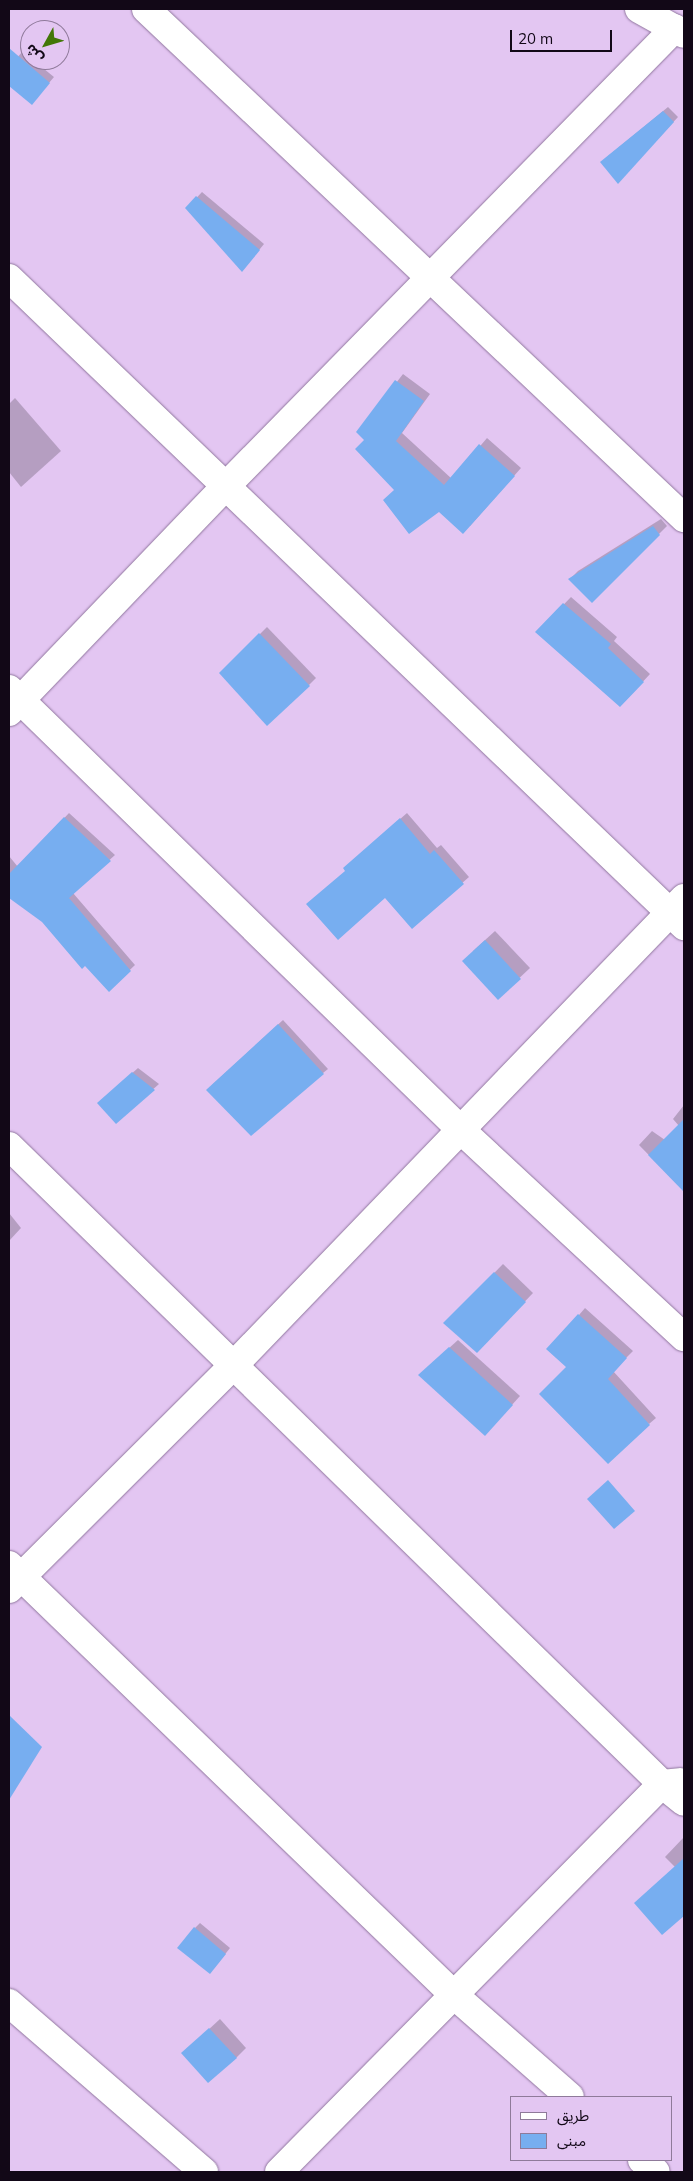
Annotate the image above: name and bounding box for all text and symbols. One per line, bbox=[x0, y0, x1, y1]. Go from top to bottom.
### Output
north arrow bbox=[20, 20, 70, 70]
scale bar bbox=[513, 20, 616, 52]
text: 20 m bbox=[518, 29, 553, 48]
text: ش bbox=[21, 41, 47, 67]
legend bbox=[510, 2096, 673, 2161]
text: طريق bbox=[557, 2106, 589, 2125]
text: مبنى bbox=[557, 2131, 586, 2150]

